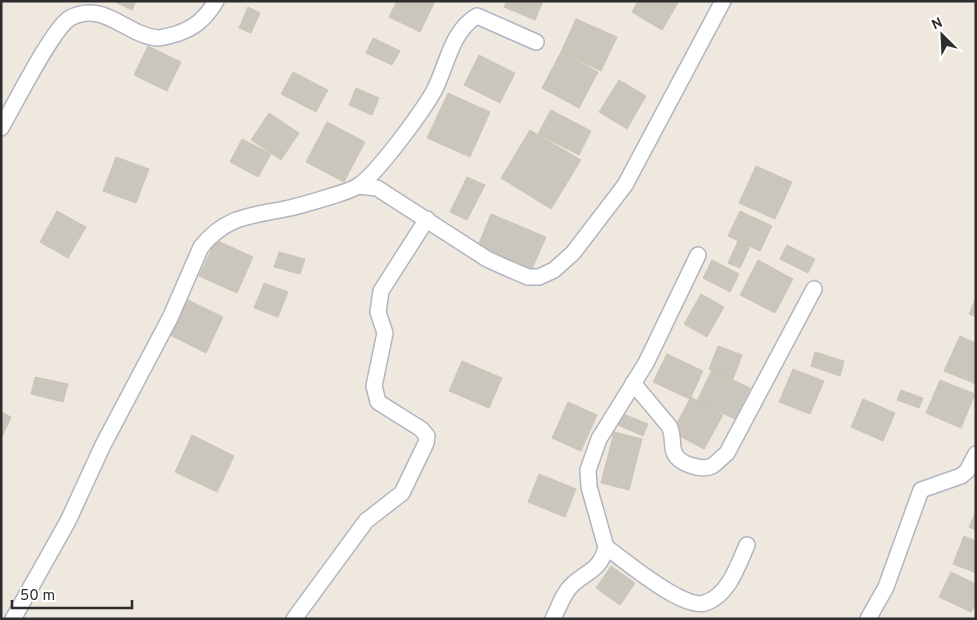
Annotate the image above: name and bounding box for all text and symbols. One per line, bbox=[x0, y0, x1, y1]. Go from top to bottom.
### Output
north arrow bbox=[917, 10, 967, 60]
text: N bbox=[929, 15, 945, 34]
scale bar bbox=[12, 578, 132, 610]
text: 50 m bbox=[20, 587, 55, 606]

